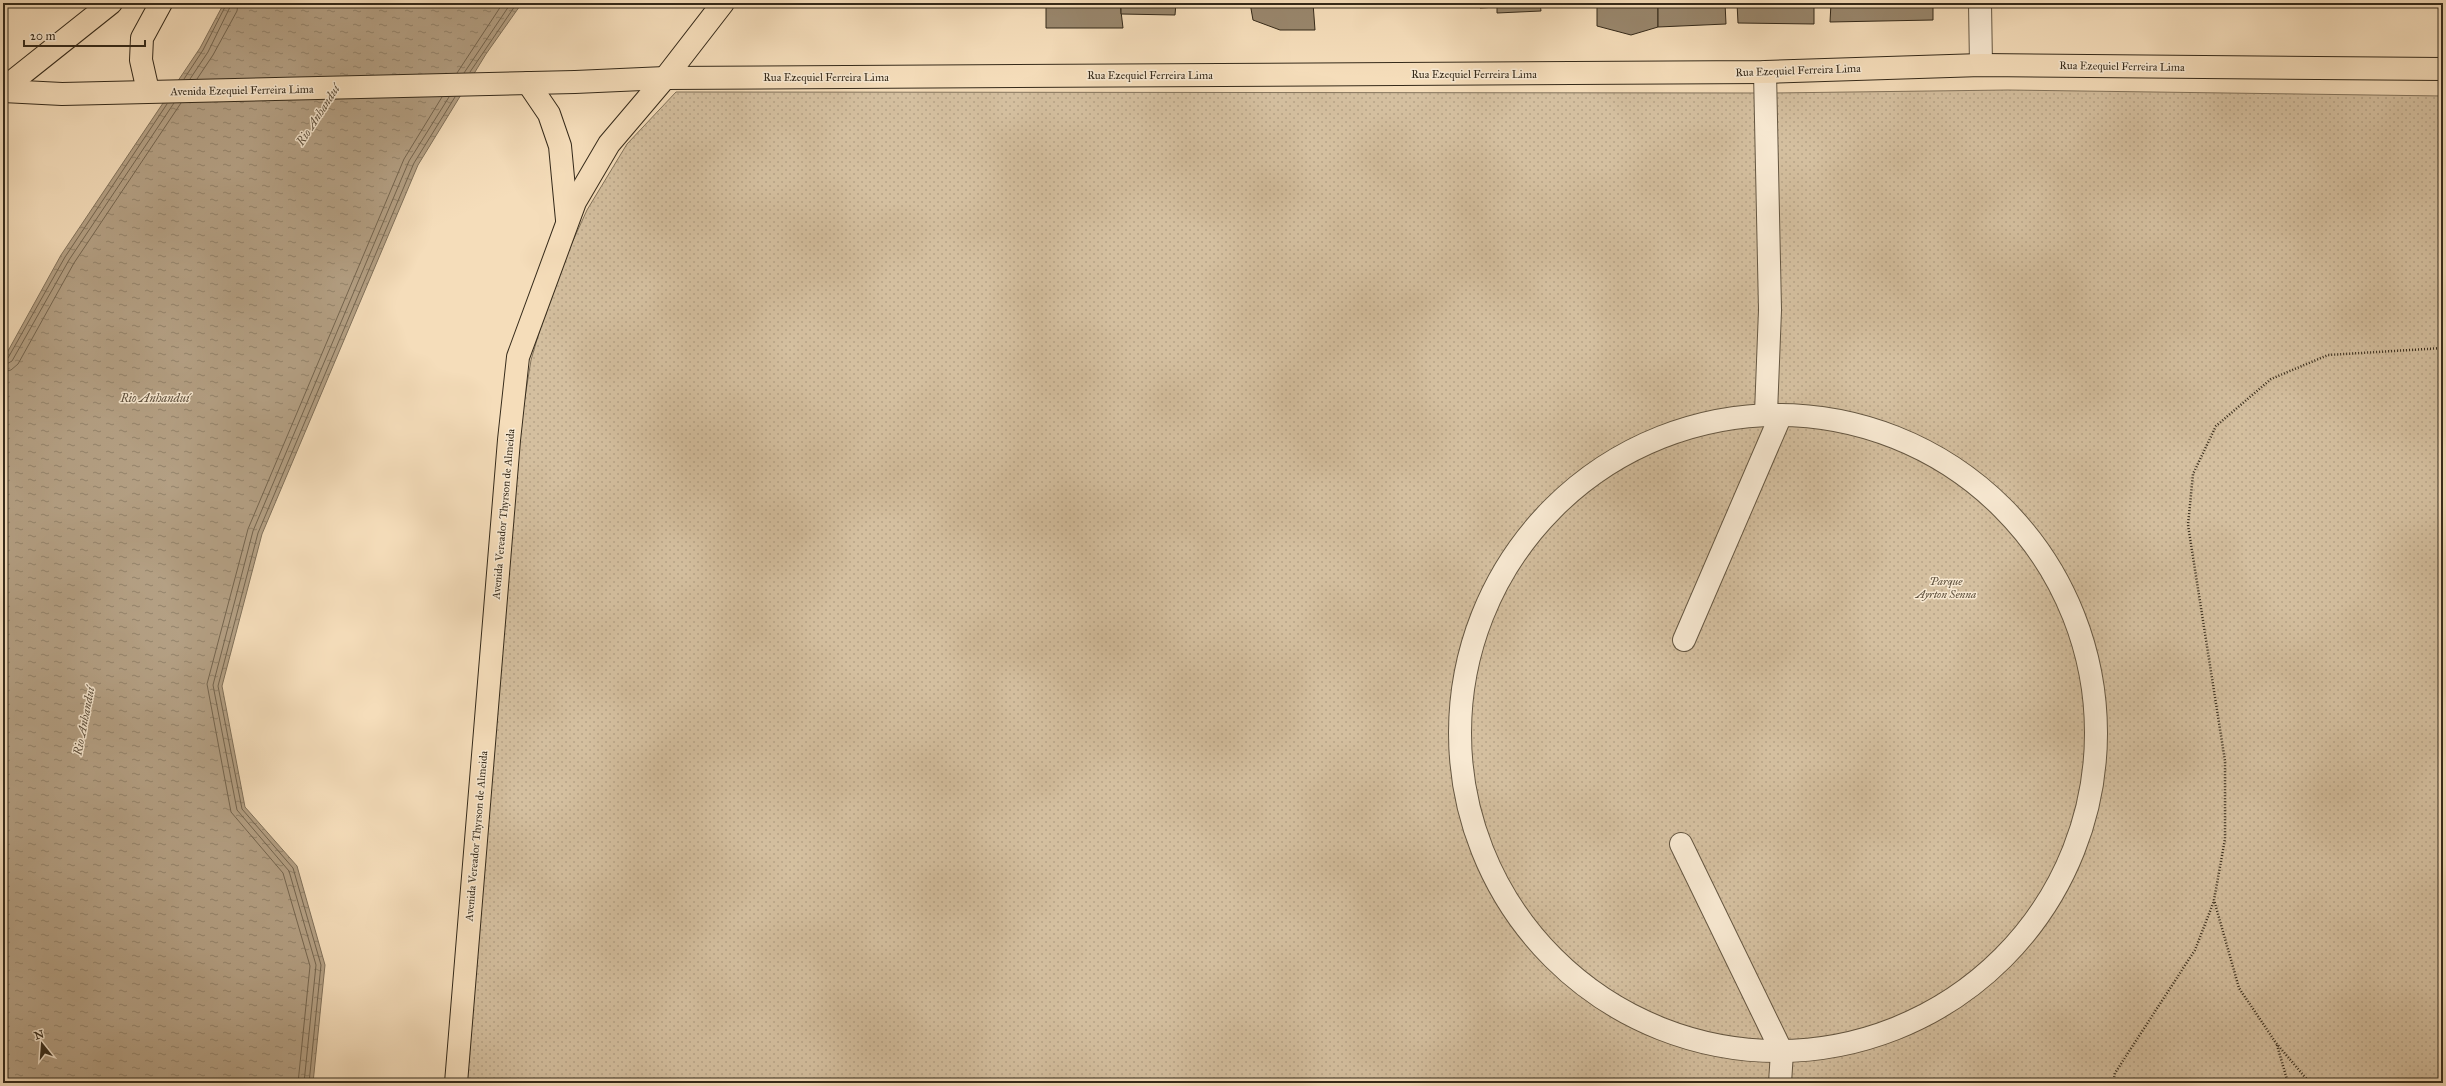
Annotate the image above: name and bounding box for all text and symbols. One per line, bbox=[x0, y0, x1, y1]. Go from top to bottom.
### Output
scale bar bbox=[24, 22, 145, 48]
text: 20 m bbox=[30, 29, 56, 43]
street label: Rua Ezequiel Ferreira Lima bbox=[2059, 59, 2185, 75]
street label: Rua Ezequiel Ferreira Lima bbox=[1735, 62, 1861, 80]
street label: Rua Ezequiel Ferreira Lima bbox=[1411, 68, 1537, 82]
street label: Rua Ezequiel Ferreira Lima bbox=[1087, 69, 1213, 83]
street label: Rua Ezequiel Ferreira Lima bbox=[763, 71, 889, 85]
water label: Rio Anhanduí bbox=[293, 80, 344, 149]
street label: Avenida Ezequiel Ferreira Lima bbox=[169, 83, 314, 99]
water label: Rio Anhanduí bbox=[119, 391, 192, 405]
street label: Avenida Vereador Thyrson de Almeida bbox=[489, 428, 517, 601]
park label: Parque Ayrton Senna bbox=[1915, 575, 1976, 601]
water label: Rio Anhanduí bbox=[70, 683, 98, 757]
street label: Avenida Vereador Thyrson de Almeida bbox=[462, 750, 490, 923]
north arrow bbox=[22, 1024, 62, 1064]
text: N bbox=[33, 1027, 46, 1042]

